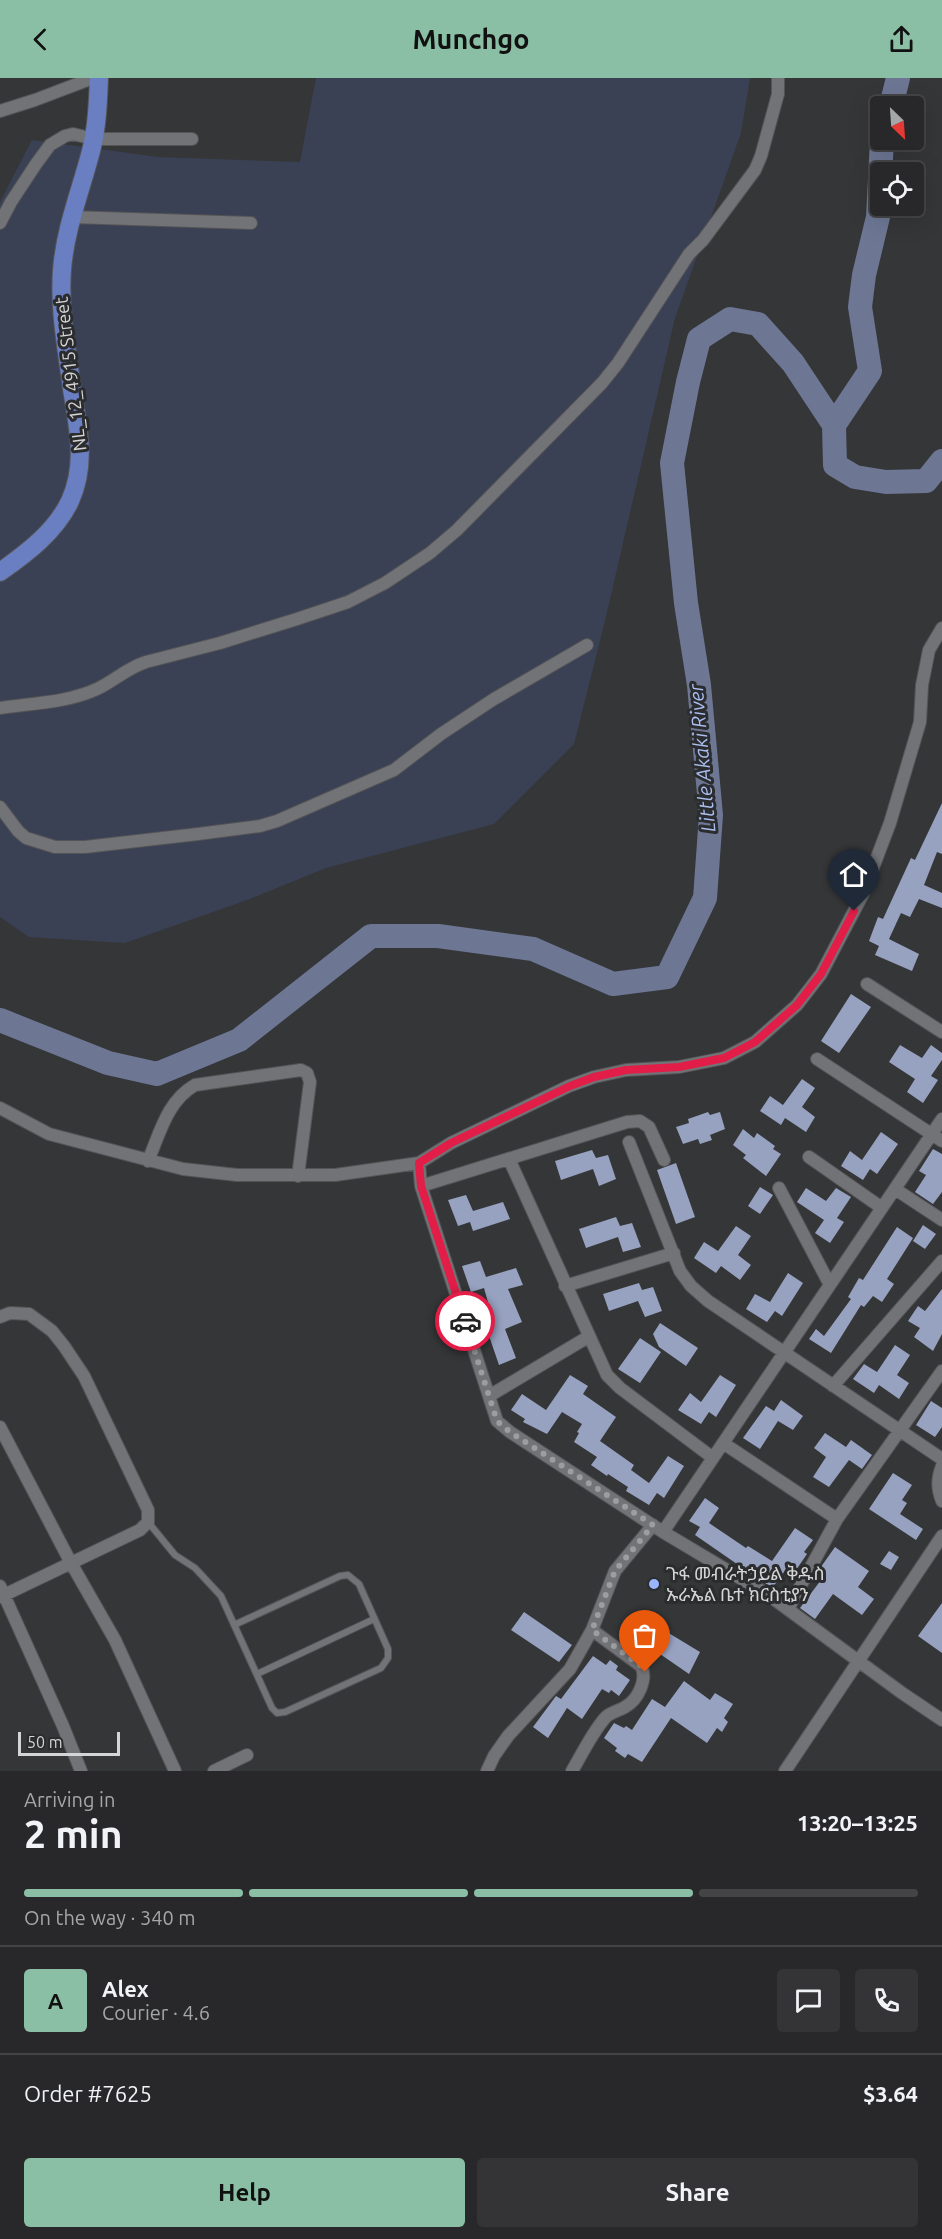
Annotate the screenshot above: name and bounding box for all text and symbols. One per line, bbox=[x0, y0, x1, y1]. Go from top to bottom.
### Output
icon: back bbox=[24, 23, 57, 56]
icon: share bbox=[885, 23, 918, 56]
text: Munchgo bbox=[413, 24, 529, 54]
north arrow bbox=[870, 96, 924, 150]
map controls bbox=[870, 96, 924, 216]
button: locate bbox=[870, 162, 924, 216]
street label: NL_12_4915 Street bbox=[51, 296, 90, 452]
water label: Little Akaki River bbox=[683, 682, 719, 833]
pin bbox=[828, 849, 879, 911]
icon: home bbox=[837, 858, 870, 891]
courier bbox=[435, 1291, 495, 1351]
icon: car bbox=[449, 1305, 482, 1338]
place label: ጉፋ መብራትኃይል ቅዱስ ኡራኤል ቤተ ክርስቲያን bbox=[666, 1563, 825, 1604]
marker: ጉፋ መብራትኃይል ቅዱስ ኡራኤል ቤተ ክርስቲያን bbox=[647, 1577, 661, 1591]
pin bbox=[619, 1610, 670, 1672]
icon: bag bbox=[628, 1619, 661, 1652]
scale bar bbox=[18, 1729, 120, 1756]
text: 50 m bbox=[27, 1733, 63, 1751]
text: Arriving in bbox=[24, 1788, 115, 1811]
text: 13:20–13:25 bbox=[797, 1810, 918, 1835]
text: 2 min bbox=[24, 1812, 123, 1855]
text: On the way · 340 m bbox=[24, 1906, 196, 1929]
button: chat bbox=[777, 1969, 840, 2032]
button: phone bbox=[855, 1969, 918, 2032]
text: Alex bbox=[102, 1976, 149, 2001]
text: A bbox=[48, 1988, 63, 2013]
text: Courier · 4.6 bbox=[102, 2001, 210, 2024]
text: Order #7625 bbox=[24, 2081, 152, 2106]
text: $3.64 bbox=[863, 2081, 918, 2106]
button: Help bbox=[24, 2158, 465, 2227]
button: Share bbox=[477, 2158, 918, 2227]

